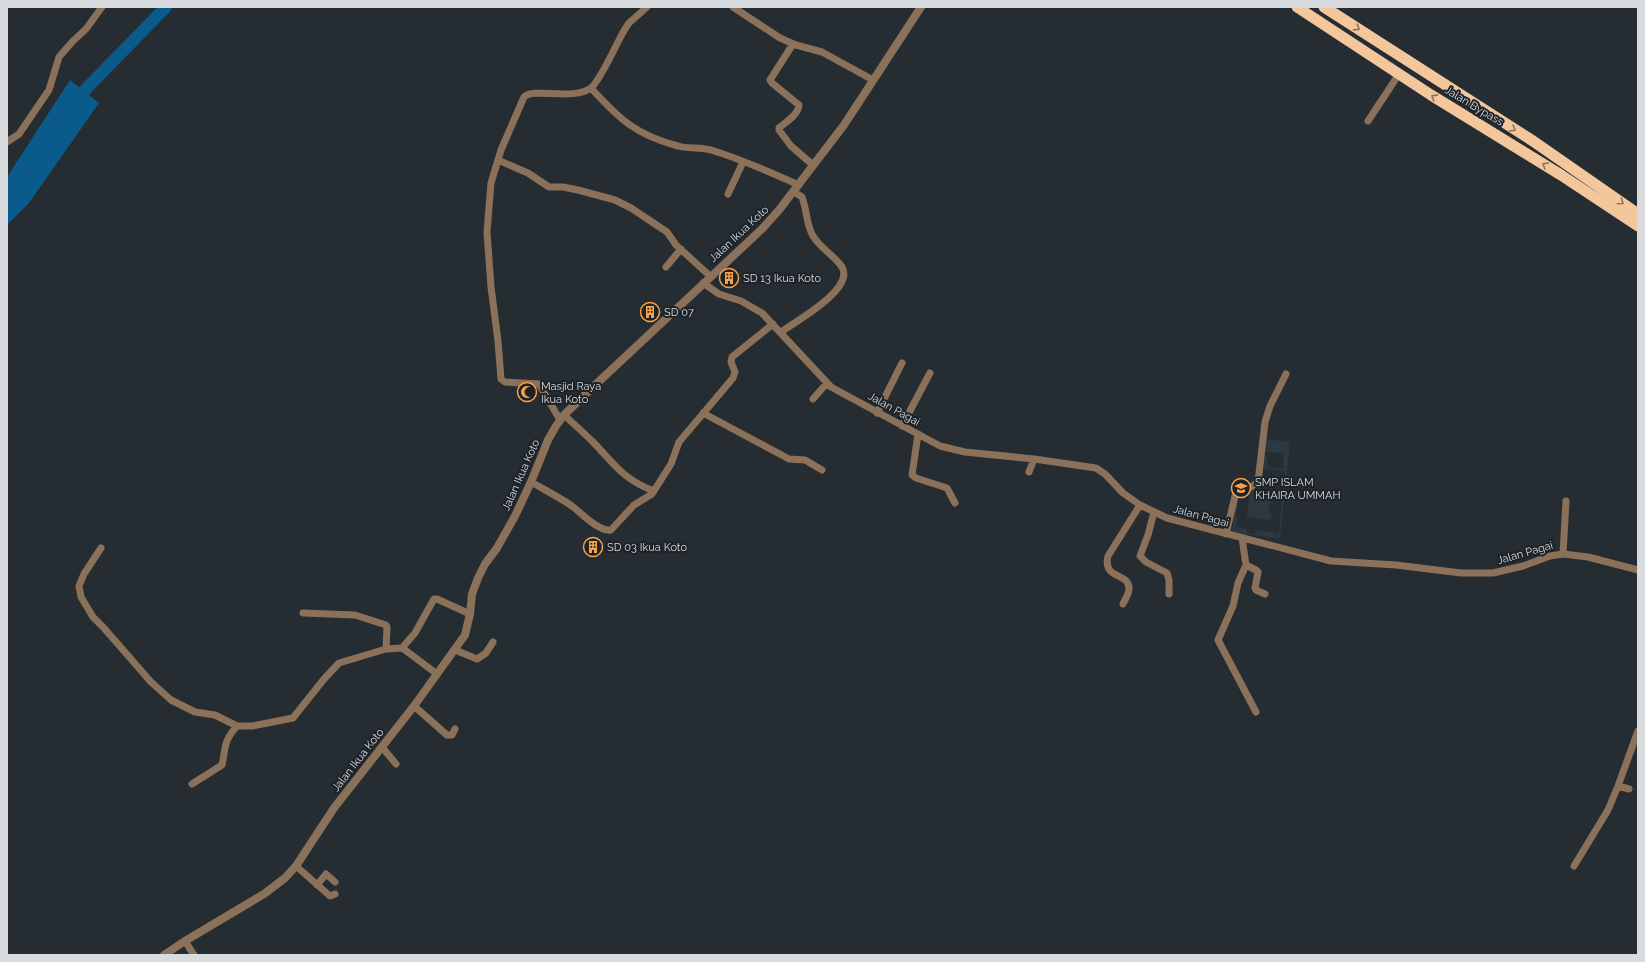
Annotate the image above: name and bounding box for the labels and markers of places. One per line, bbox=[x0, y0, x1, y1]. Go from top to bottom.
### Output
building icon: SD 13 Ikua Koto bbox=[718, 267, 740, 289]
place label: SD 13 Ikua Koto bbox=[743, 272, 821, 285]
building icon: SD 07 bbox=[639, 301, 661, 323]
place label: SD 07 bbox=[664, 306, 694, 319]
place label: Masjid Raya Ikua Koto bbox=[541, 380, 601, 406]
mosque icon: Masjid Raya Ikua Koto bbox=[516, 381, 538, 403]
place label: SMP ISLAM KHAIRA UMMAH bbox=[1255, 476, 1341, 502]
school or university icon: SMP ISLAM KHAIRA UMMAH bbox=[1230, 477, 1252, 499]
building icon: SD 03 Ikua Koto bbox=[582, 536, 604, 558]
place label: SD 03 Ikua Koto bbox=[607, 541, 687, 554]

